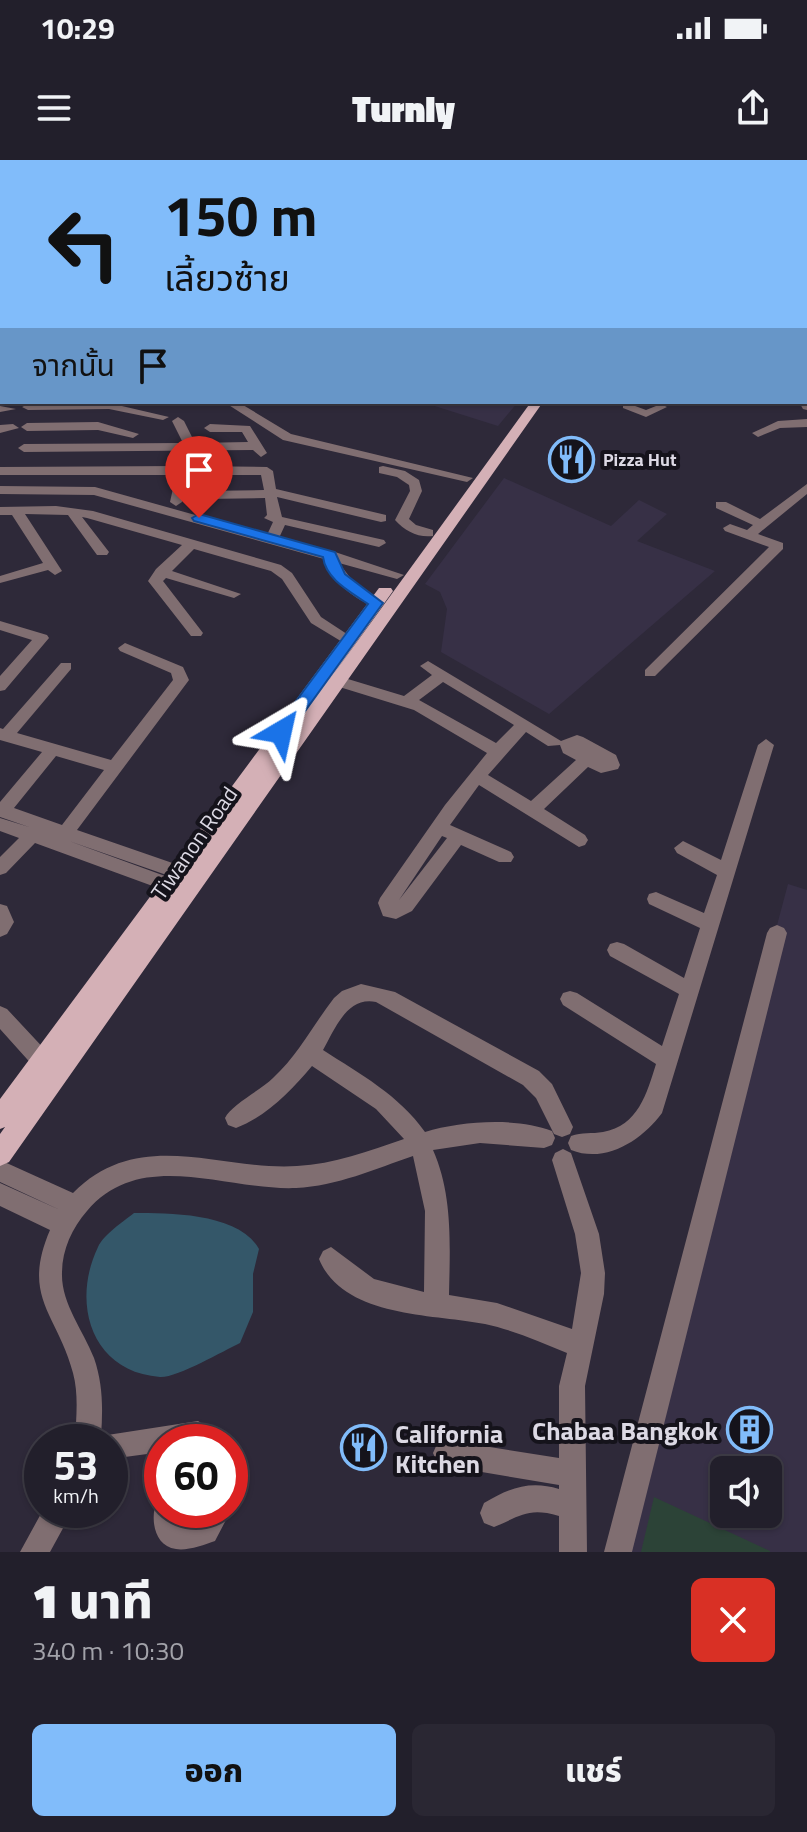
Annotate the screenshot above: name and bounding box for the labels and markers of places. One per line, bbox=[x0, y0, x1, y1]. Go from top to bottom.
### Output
restaurant icon: Pizza Hut bbox=[548, 435, 596, 483]
pin bbox=[165, 436, 233, 518]
place label: Pizza Hut bbox=[603, 446, 677, 473]
building icon: Chabaa Bangkok bbox=[725, 1406, 773, 1454]
place label: Chabaa Bangkok bbox=[532, 1411, 719, 1450]
place label: California Kitchen bbox=[395, 1414, 503, 1483]
restaurant icon: California Kitchen bbox=[340, 1424, 388, 1472]

